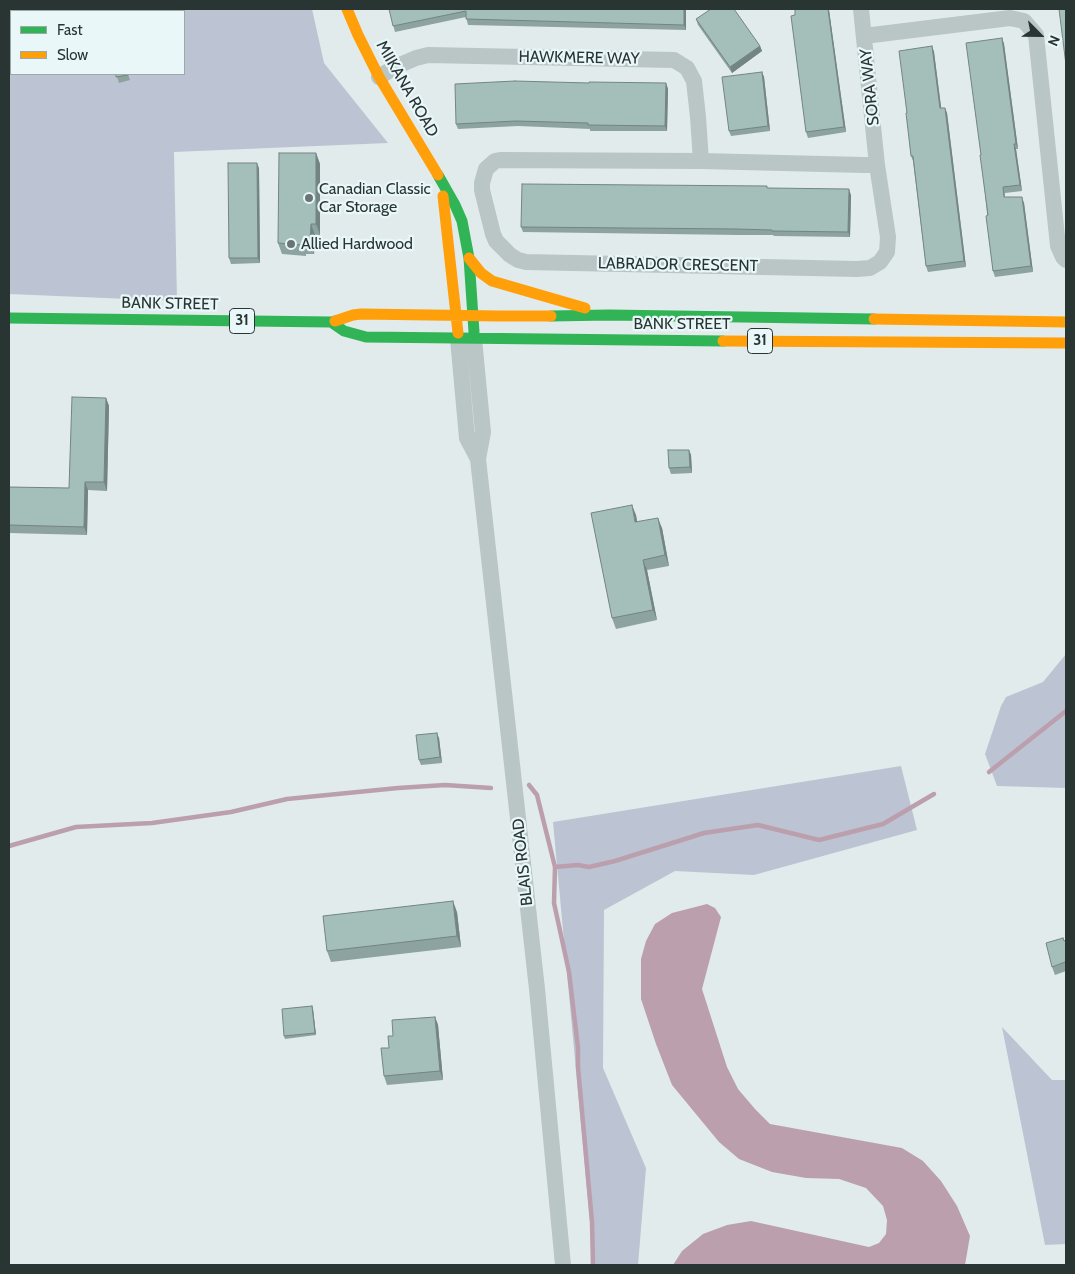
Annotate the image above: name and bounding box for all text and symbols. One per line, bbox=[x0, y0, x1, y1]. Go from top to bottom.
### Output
legend bbox=[10, 10, 185, 75]
north arrow bbox=[1015, 10, 1065, 60]
text: Fast bbox=[57, 21, 82, 39]
text: N bbox=[1044, 33, 1064, 49]
street label: MIIKANA ROAD bbox=[372, 37, 442, 141]
text: Slow bbox=[57, 46, 88, 64]
street label: HAWKMERE WAY bbox=[518, 47, 640, 69]
street label: SORA WAY bbox=[856, 48, 884, 126]
place label: Canadian Classic Car Storage bbox=[319, 179, 431, 217]
marker: Canadian Classic Car Storage bbox=[303, 192, 315, 204]
place label: Allied Hardwood bbox=[301, 234, 413, 254]
marker: Allied Hardwood bbox=[285, 238, 297, 250]
street label: LABRADOR CRESCENT bbox=[598, 254, 758, 276]
street label: BANK STREET bbox=[121, 294, 219, 314]
road number: 31 bbox=[230, 308, 254, 334]
street label: BANK STREET bbox=[633, 314, 731, 334]
road number: 31 bbox=[748, 328, 772, 354]
street label: BLAIS ROAD bbox=[509, 817, 537, 907]

